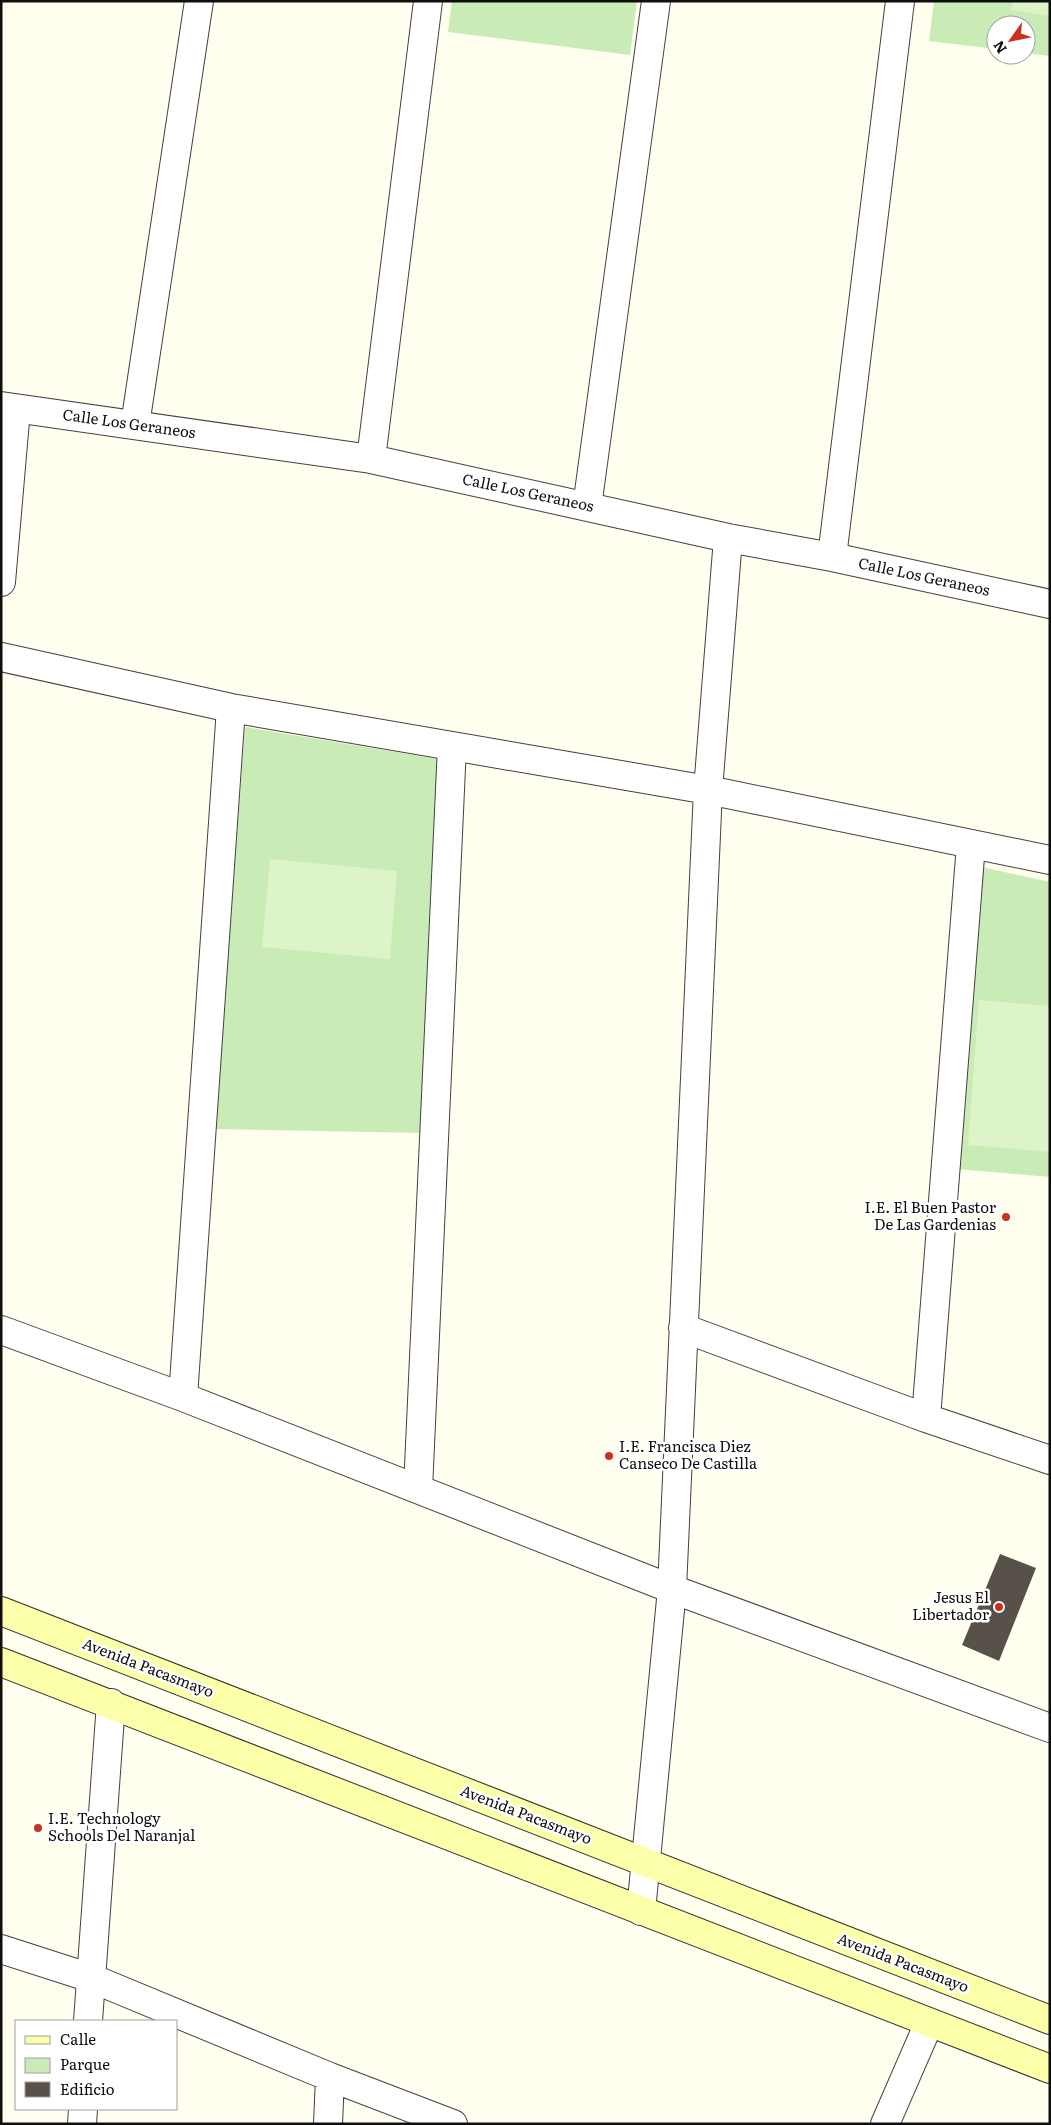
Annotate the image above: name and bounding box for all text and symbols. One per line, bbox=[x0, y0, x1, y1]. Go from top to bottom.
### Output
north arrow bbox=[986, 15, 1036, 65]
text: N bbox=[988, 37, 1011, 58]
street label: Calle Los Geraneos bbox=[61, 402, 197, 443]
street label: Calle Los Geraneos bbox=[460, 466, 596, 517]
street label: Calle Los Geraneos bbox=[856, 550, 992, 601]
place label: I.E. El Buen Pastor De Las Gardenias bbox=[865, 1195, 996, 1235]
marker: I.E. El Buen Pastor De Las Gardenias bbox=[1000, 1211, 1012, 1223]
place label: I.E. Francisca Diez Canseco De Castilla bbox=[619, 1434, 758, 1474]
marker: I.E. Francisca Diez Canseco De Castilla bbox=[603, 1450, 615, 1462]
place label: Jesus El Libertador bbox=[912, 1585, 989, 1625]
marker: Jesus El Libertador bbox=[993, 1601, 1005, 1613]
street label: Avenida Pacasmayo bbox=[79, 1631, 218, 1702]
street label: Avenida Pacasmayo bbox=[457, 1778, 596, 1849]
place label: I.E. Technology Schools Del Naranjal bbox=[48, 1806, 195, 1846]
marker: I.E. Technology Schools Del Naranjal bbox=[32, 1822, 44, 1834]
street label: Avenida Pacasmayo bbox=[834, 1926, 973, 1997]
legend bbox=[15, 2020, 178, 2110]
text: Calle bbox=[60, 2027, 96, 2050]
text: Parque bbox=[60, 2052, 110, 2075]
text: Edificio bbox=[60, 2077, 115, 2100]

